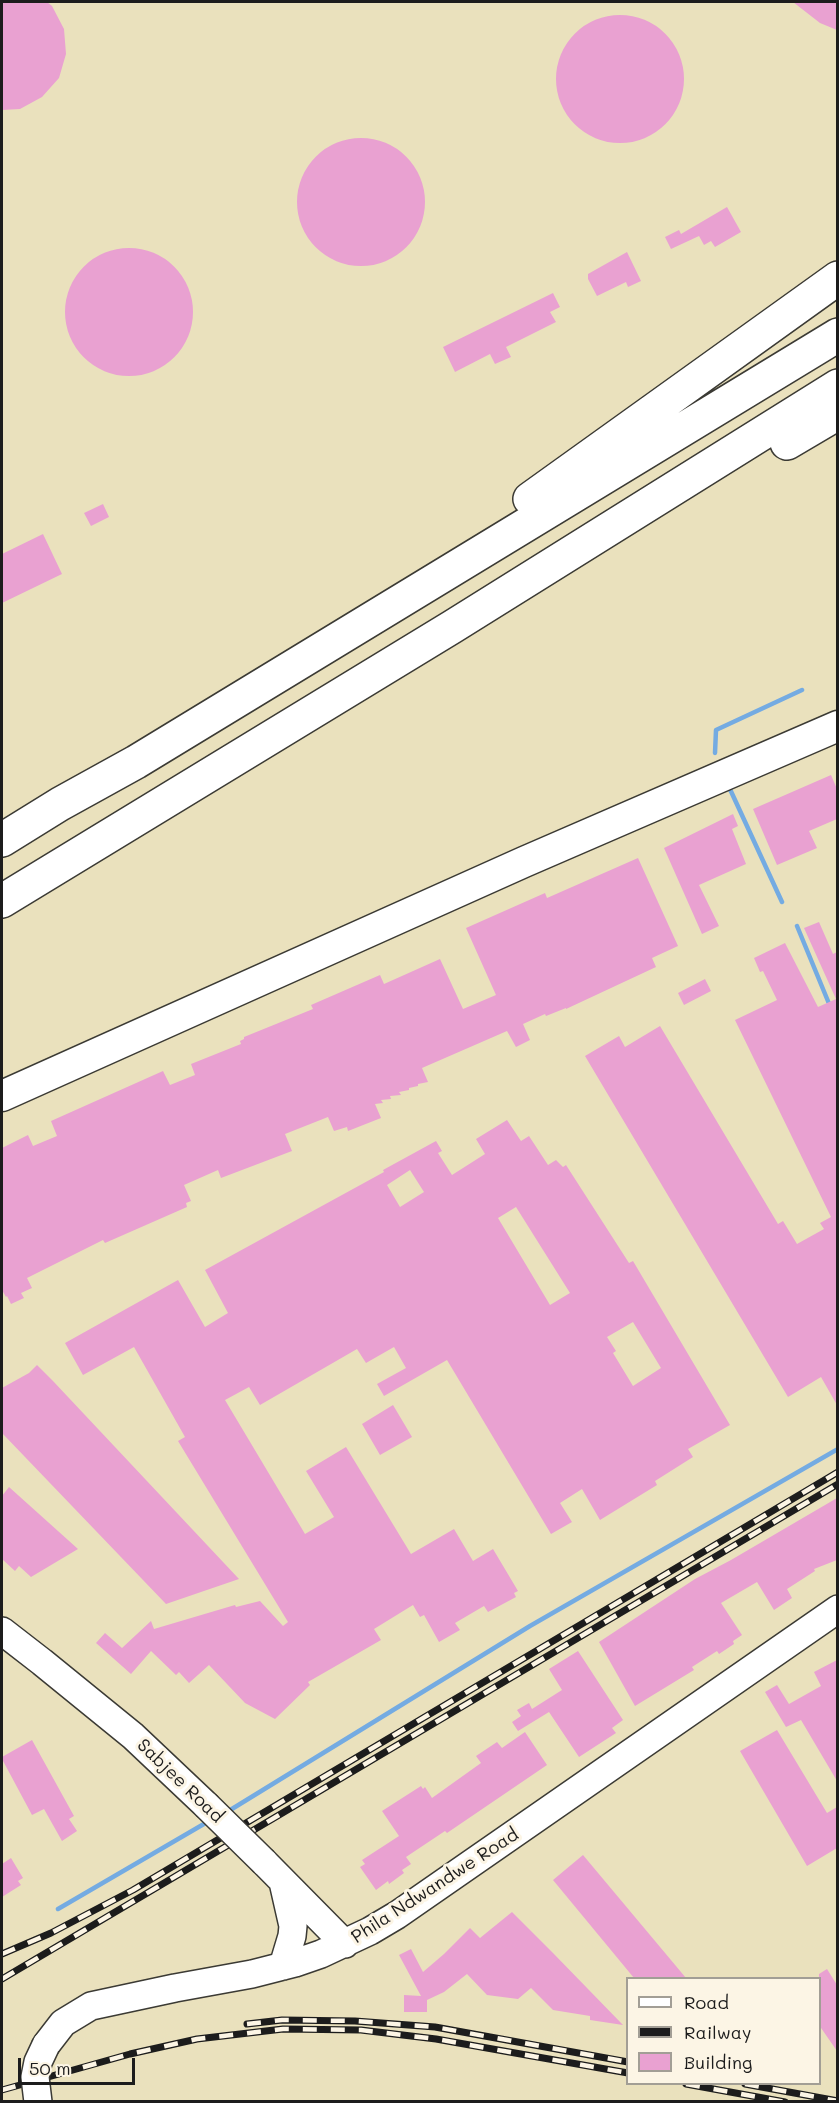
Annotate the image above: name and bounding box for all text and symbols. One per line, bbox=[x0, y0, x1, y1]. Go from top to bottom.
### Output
street label: Sabjee Road bbox=[132, 1734, 228, 1828]
street label: Phila Ndwandwe Road bbox=[347, 1824, 523, 1948]
legend bbox=[626, 1977, 821, 2085]
text: Road bbox=[684, 1990, 729, 2014]
text: Railway bbox=[684, 2020, 751, 2044]
scale bar bbox=[21, 2046, 138, 2084]
text: Building bbox=[684, 2050, 752, 2074]
text: 50 m bbox=[29, 2056, 71, 2080]

